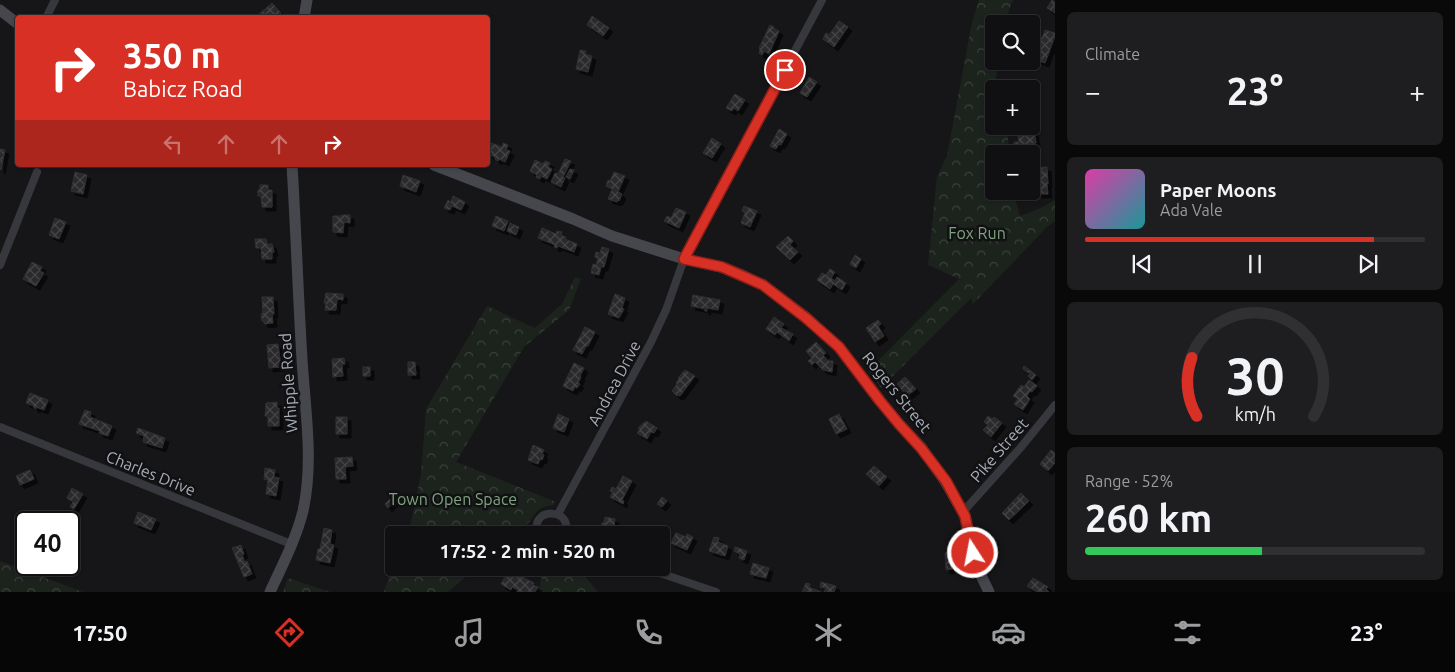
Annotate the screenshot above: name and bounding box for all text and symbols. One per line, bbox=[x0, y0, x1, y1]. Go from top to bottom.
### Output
map controls bbox=[985, 15, 1040, 200]
button: search bbox=[985, 15, 1040, 70]
icon: right bbox=[40, 35, 105, 100]
text: 350 m bbox=[123, 35, 221, 75]
text: Climate bbox=[1085, 45, 1140, 63]
pin bbox=[764, 49, 806, 91]
icon: arrive bbox=[771, 56, 799, 84]
text: 23° bbox=[1227, 70, 1283, 112]
text: Babicz Road bbox=[123, 76, 243, 101]
text: − bbox=[1085, 76, 1101, 107]
text: + bbox=[1409, 76, 1425, 107]
button: + bbox=[985, 80, 1040, 135]
icon: left bbox=[159, 130, 187, 158]
icon: ahead bbox=[212, 130, 240, 158]
icon: ahead bbox=[265, 130, 293, 158]
icon: right bbox=[318, 130, 346, 158]
button: − bbox=[985, 145, 1040, 200]
text: Paper Moons bbox=[1160, 179, 1277, 201]
text: Ada Vale bbox=[1160, 201, 1223, 219]
park label: Fox Run bbox=[948, 224, 1006, 242]
icon: previous bbox=[1128, 250, 1156, 278]
icon: pause bbox=[1241, 250, 1269, 278]
icon: next bbox=[1354, 250, 1382, 278]
street label: Whipple Road bbox=[276, 332, 300, 434]
street label: Andrea Drive bbox=[584, 337, 644, 429]
text: 30 bbox=[1226, 347, 1284, 405]
street label: Rogers Street bbox=[859, 348, 935, 437]
text: km/h bbox=[1234, 404, 1276, 424]
street label: Pike Street bbox=[966, 414, 1032, 486]
street label: Charles Drive bbox=[104, 447, 198, 499]
text: Range · 52% bbox=[1085, 472, 1173, 490]
park label: Town Open Space bbox=[389, 490, 517, 508]
text: 260 km bbox=[1085, 497, 1212, 539]
speed limit sign: 40 bbox=[15, 511, 80, 576]
position arrow bbox=[946, 526, 998, 578]
text: 17:52 · 2 min · 520 m bbox=[440, 540, 615, 562]
icon: directions bbox=[272, 615, 307, 650]
icon: music bbox=[452, 615, 487, 650]
icon: phone bbox=[631, 615, 666, 650]
icon: climate bbox=[811, 615, 846, 650]
icon: car bbox=[991, 615, 1026, 650]
icon: filters bbox=[1170, 615, 1205, 650]
text: 17:50 bbox=[72, 620, 127, 645]
text: 23° bbox=[1350, 620, 1383, 645]

